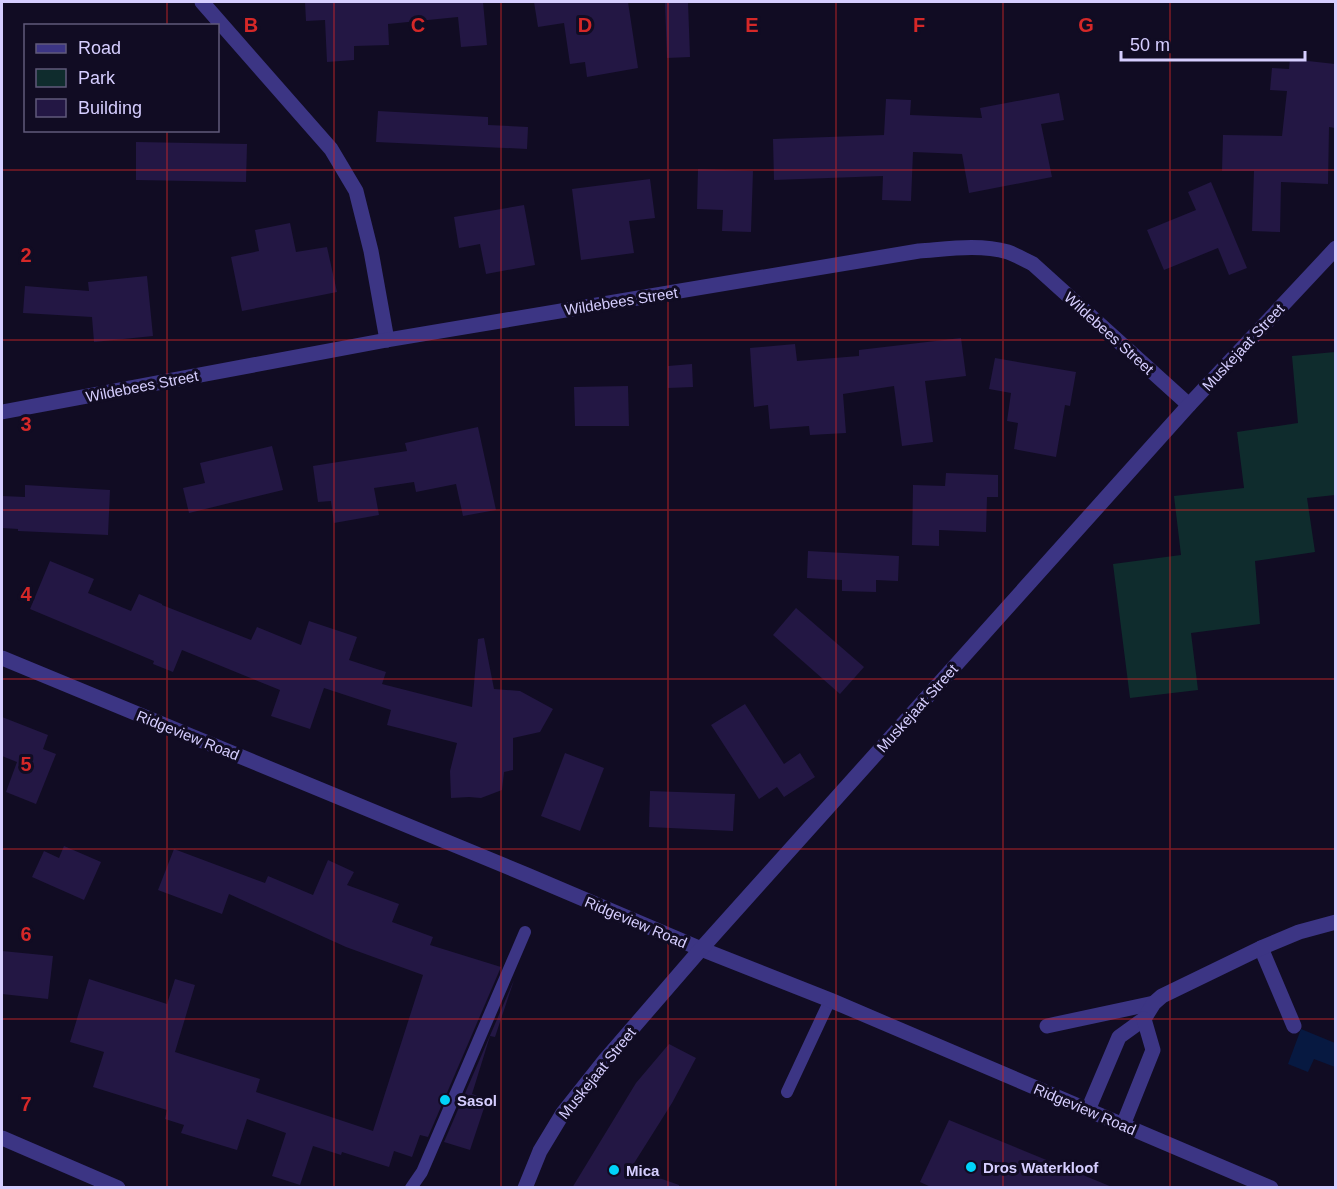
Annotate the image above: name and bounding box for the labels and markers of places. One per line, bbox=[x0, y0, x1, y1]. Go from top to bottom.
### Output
place label: Sasol bbox=[457, 1092, 497, 1109]
marker: Sasol bbox=[438, 1093, 452, 1107]
place label: Dros Waterkloof bbox=[983, 1159, 1099, 1176]
marker: Dros Waterkloof bbox=[964, 1160, 978, 1174]
place label: Mica bbox=[626, 1162, 660, 1179]
marker: Mica bbox=[607, 1163, 621, 1177]

